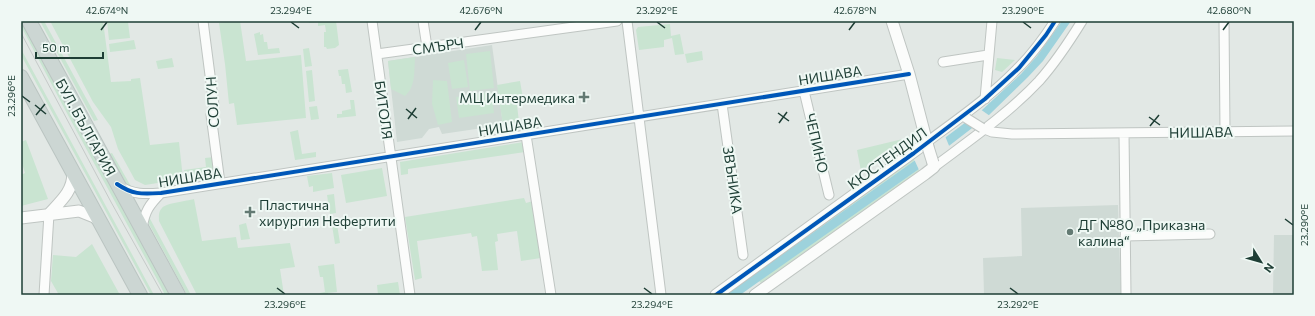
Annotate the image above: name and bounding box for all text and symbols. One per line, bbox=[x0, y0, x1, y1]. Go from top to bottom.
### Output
text: 42.674°N bbox=[86, 4, 128, 16]
text: 23.294°E bbox=[270, 4, 312, 16]
text: 42.676°N bbox=[459, 4, 503, 16]
text: 23.292°E bbox=[636, 4, 678, 16]
text: 42.678°N bbox=[833, 4, 877, 16]
text: 23.290°E bbox=[1002, 4, 1044, 16]
text: 42.680°N bbox=[1207, 4, 1251, 16]
scale bar bbox=[36, 34, 103, 60]
street label: СМЪРЧ bbox=[411, 34, 465, 58]
text: 50 m bbox=[42, 40, 70, 54]
street label: НИШАВА bbox=[797, 62, 863, 88]
text: 23.296°E bbox=[5, 75, 17, 117]
street label: БУЛ. БЪЛГАРИЯ bbox=[52, 75, 120, 179]
street label: СОЛУН bbox=[202, 76, 222, 128]
street label: БИТОЛЯ bbox=[371, 80, 397, 140]
place label: МЦ Интермедика bbox=[459, 89, 575, 106]
marker: МЦ Интермедика bbox=[578, 91, 590, 103]
street label: ЧЕПИНО bbox=[802, 112, 832, 174]
street label: НИШАВА bbox=[477, 113, 543, 139]
street label: НИШАВА bbox=[1169, 123, 1233, 141]
street label: КЮСТЕНДИЛ bbox=[844, 124, 930, 192]
street label: ЗВЪНИКА bbox=[720, 145, 746, 215]
street label: НИШАВА bbox=[157, 164, 223, 190]
place label: Пластична хирургия Нефертити bbox=[259, 196, 396, 229]
text: 23.290°E bbox=[1298, 204, 1310, 246]
marker: Пластична хирургия Нефертити bbox=[244, 206, 256, 218]
place label: ДГ №80 „Приказна калина“ bbox=[1078, 216, 1205, 249]
marker: ДГ №80 „Приказна калина“ bbox=[1065, 227, 1075, 237]
north arrow bbox=[1241, 242, 1281, 282]
text: N bbox=[1262, 261, 1277, 276]
text: 23.296°E bbox=[264, 298, 306, 310]
text: 23.294°E bbox=[631, 298, 673, 310]
text: 23.292°E bbox=[997, 298, 1039, 310]

